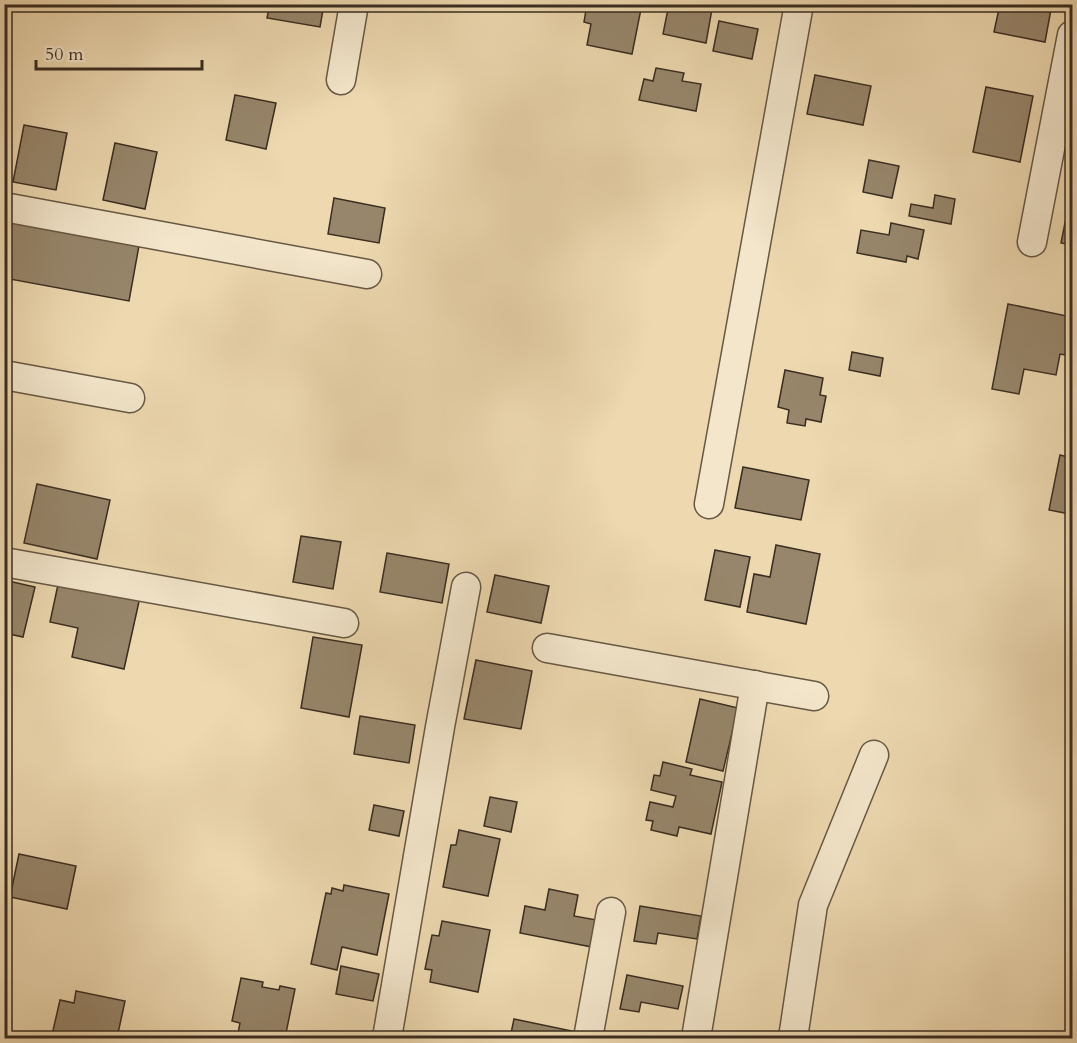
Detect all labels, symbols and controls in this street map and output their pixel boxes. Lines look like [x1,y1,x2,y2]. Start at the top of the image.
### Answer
scale bar [36,33,202,71]
text: 50 m [45,42,84,67]

